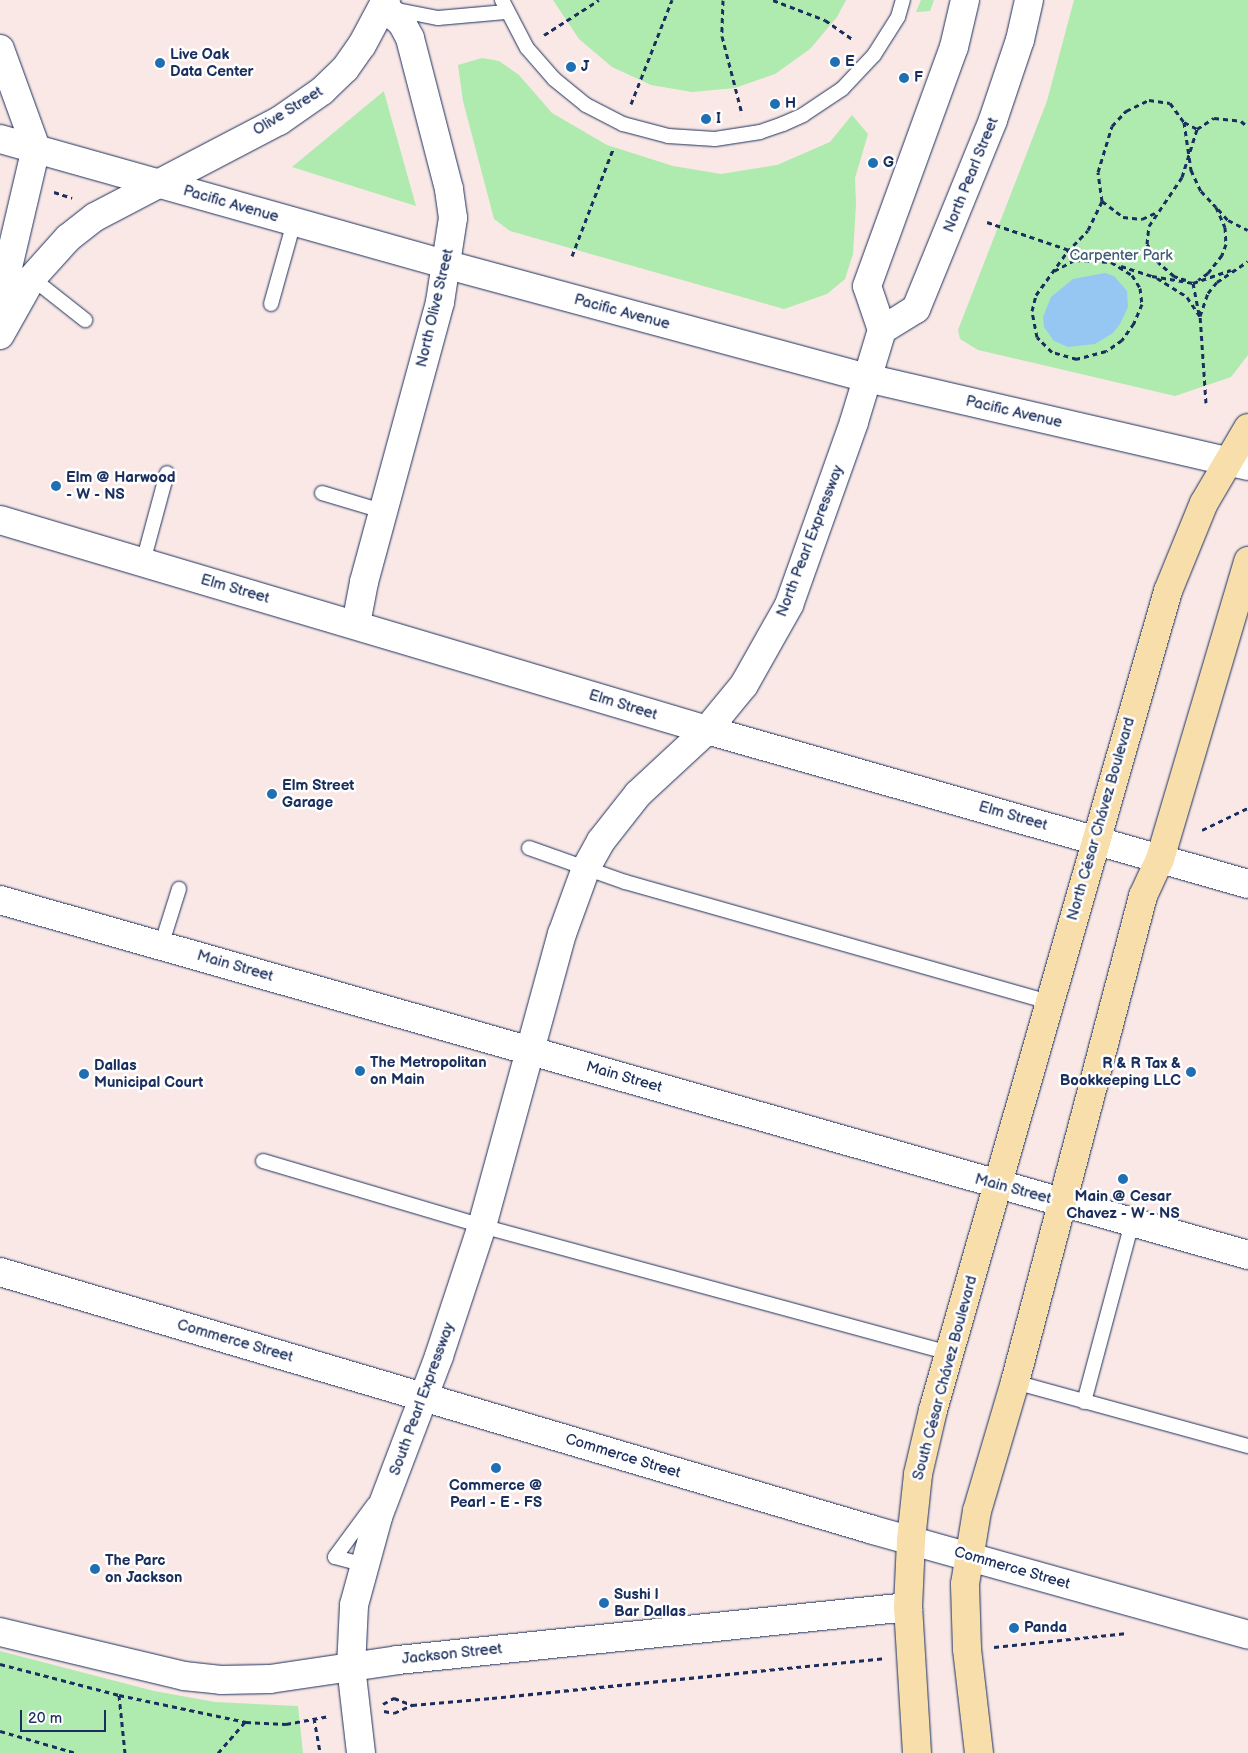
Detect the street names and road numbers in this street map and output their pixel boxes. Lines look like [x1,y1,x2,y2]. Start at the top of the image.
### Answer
street label: Olive Street [250,82,326,140]
street label: North Pearl Street [940,115,1002,235]
street label: Pacific Avenue [181,182,281,226]
street label: North Olive Street [413,247,457,369]
street label: Pacific Avenue [572,291,672,333]
street label: Pacific Avenue [964,392,1064,432]
street label: North Pearl Expressway [773,463,847,619]
street label: Elm Street [198,571,272,607]
street label: Elm Street [586,686,660,724]
street label: North César Chávez Boulevard [1063,715,1139,923]
street label: Elm Street [976,798,1050,834]
street label: Main Street [195,947,275,985]
street label: Main Street [584,1058,664,1096]
street label: Main Street [973,1170,1053,1208]
street label: South César Chávez Boulevard [909,1274,981,1482]
street label: Commerce Street [175,1316,295,1366]
street label: South Pearl Expressway [386,1320,458,1478]
street label: Commerce Street [563,1430,683,1482]
street label: Commerce Street [952,1543,1072,1593]
street label: Jackson Street [401,1640,503,1668]

